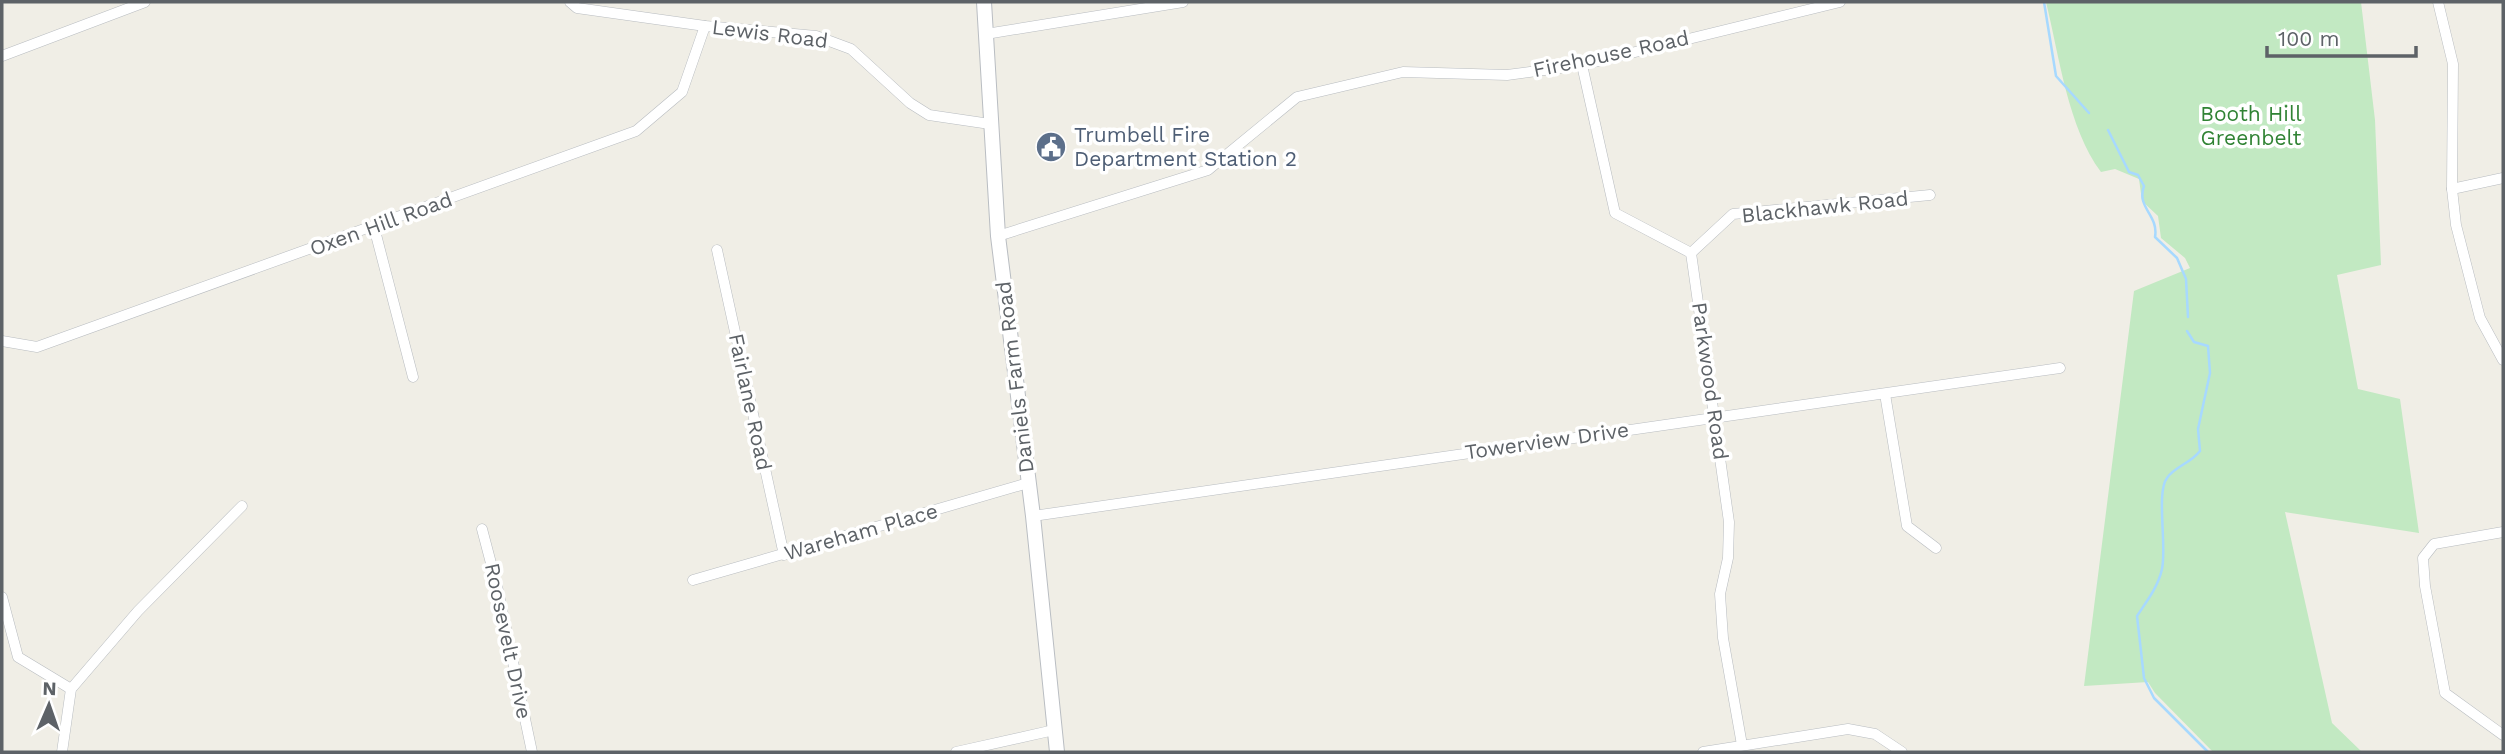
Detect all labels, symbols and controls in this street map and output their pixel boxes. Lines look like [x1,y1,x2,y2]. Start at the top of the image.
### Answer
street label: Lewis Road [711,14,830,53]
scale bar [2267,14,2416,58]
street label: Firehouse Road [1531,25,1691,82]
text: 100 m [2278,26,2340,51]
park label: Booth Hill Greenbelt [2200,101,2302,150]
place label: Trumbell Fire Department Station 2 [1074,122,1297,171]
public building icon: Trumbell Fire Department Station 2 [1034,130,1068,164]
street label: Blackhawk Road [1740,185,1910,228]
street label: Oxen Hill Road [306,186,456,261]
street label: Daniels Farm Road [990,280,1039,474]
street label: Parkwood Road [1687,300,1734,461]
street label: Fairlane Road [724,331,777,473]
street label: Towerview Drive [1463,417,1631,464]
street label: Wareham Place [781,498,941,565]
street label: Roosevelt Drive [480,561,537,721]
north arrow [14,670,84,740]
text: N [42,677,57,700]

